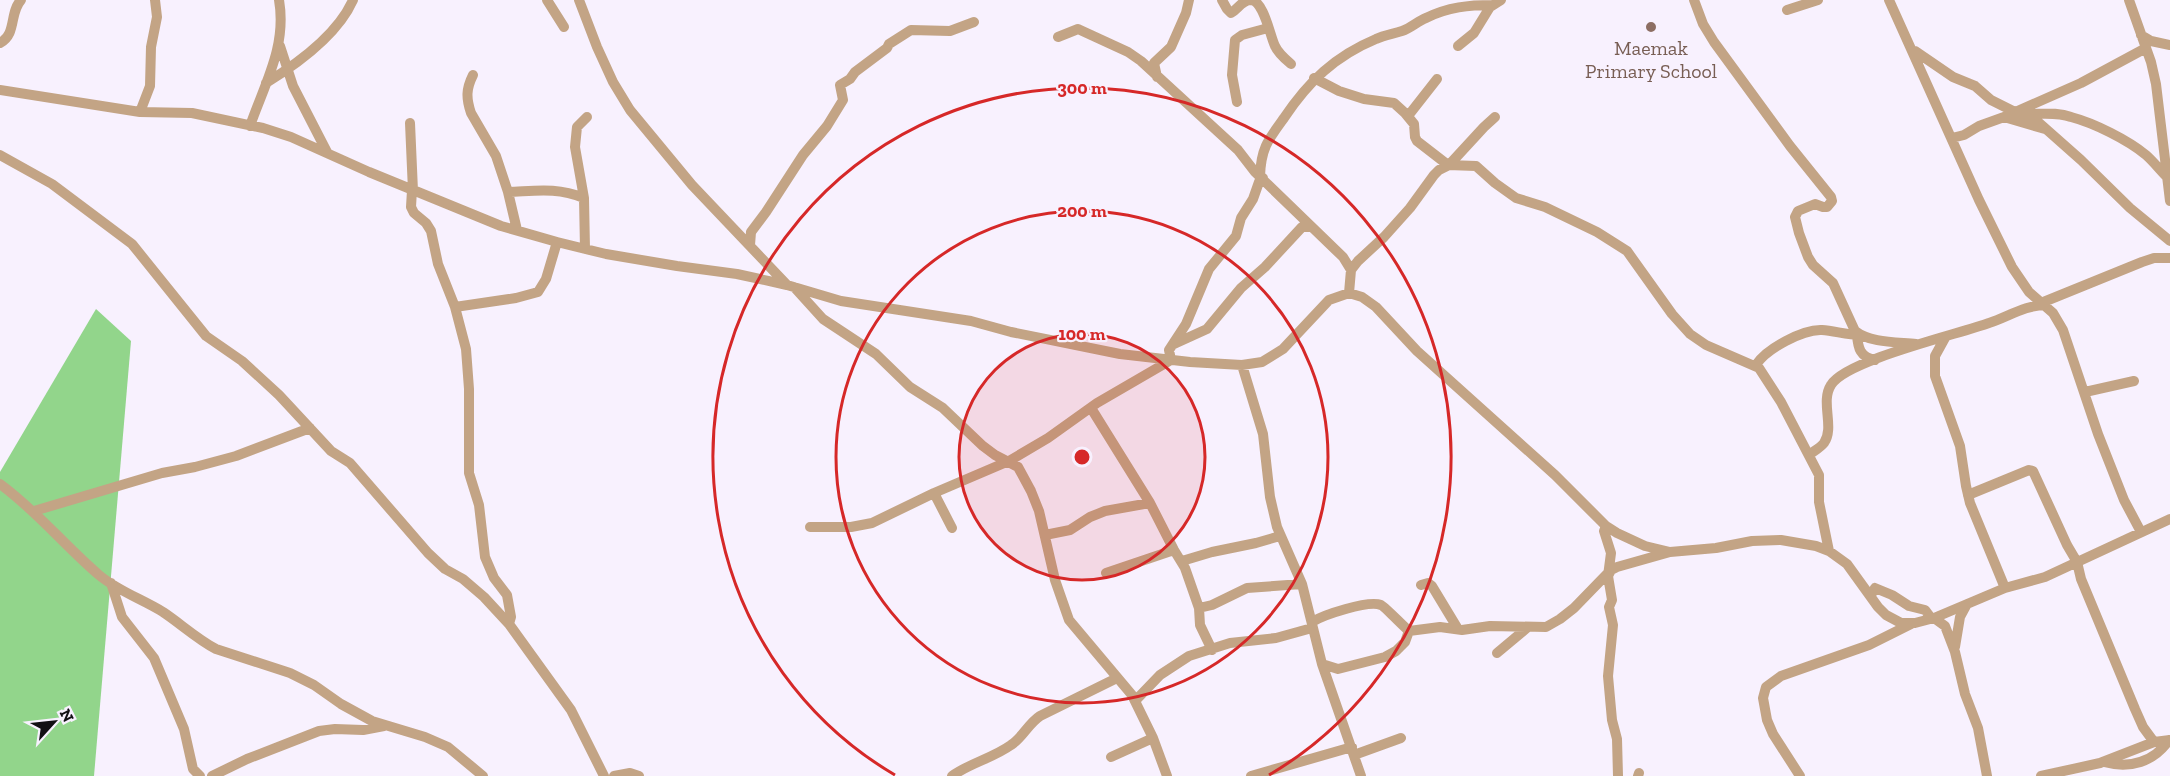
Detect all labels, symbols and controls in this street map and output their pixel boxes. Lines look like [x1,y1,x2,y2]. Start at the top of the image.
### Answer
marker: Maemak Primary School [1644,20,1658,34]
place label: Maemak Primary School [1585,36,1717,83]
text: 300 m [1057,77,1107,99]
text: 200 m [1057,200,1107,222]
text: 100 m [1058,323,1106,345]
centre of rings [1072,447,1092,467]
north arrow [24,692,84,752]
text: N [56,706,78,725]

